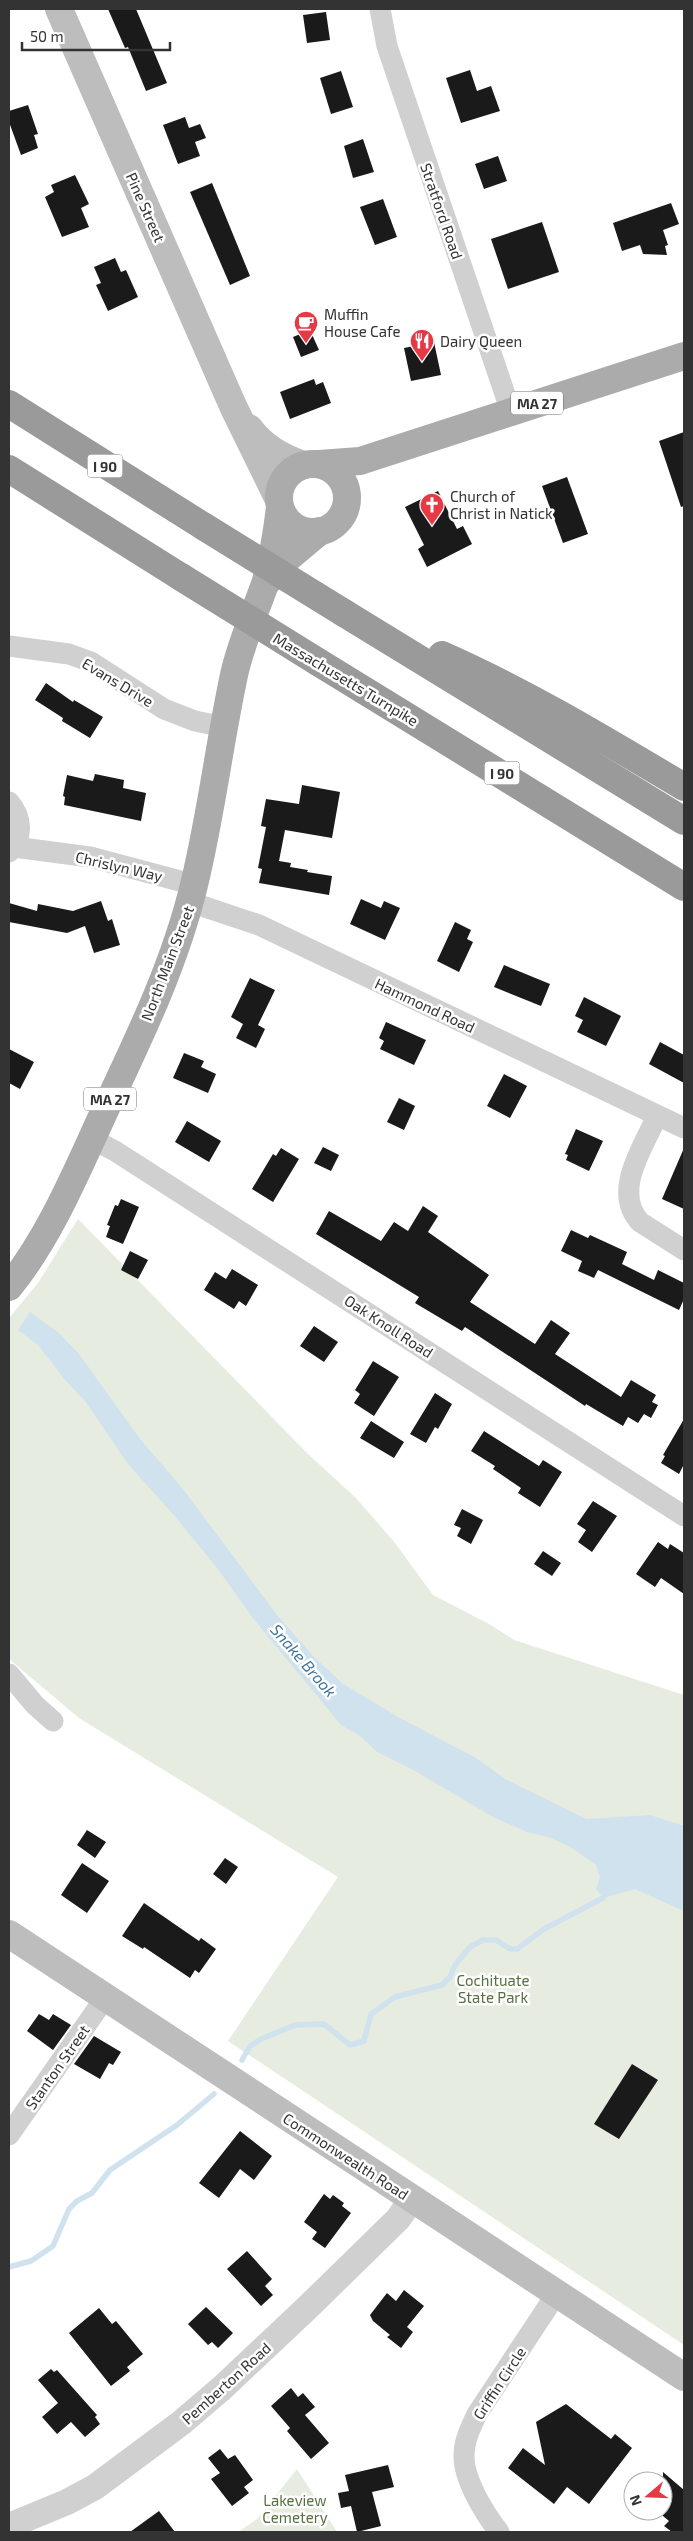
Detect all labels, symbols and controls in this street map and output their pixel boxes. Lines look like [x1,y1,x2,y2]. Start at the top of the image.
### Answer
scale bar [22,20,170,52]
text: 50 m [30,27,64,45]
street label: Stratford Road [417,161,467,261]
street label: Pine Street [123,169,169,245]
place label: Muffin House Cafe [324,305,401,340]
cafe icon: Muffin House Cafe [293,310,319,344]
restaurant icon: Dairy Queen [409,328,435,362]
place label: Dairy Queen [440,332,522,351]
road number: MA 27 [511,392,563,414]
road number: I 90 [88,454,122,478]
place label: Church of Christ in Natick [450,487,553,522]
church icon: Church of Christ in Natick [419,492,445,526]
street label: Massachusetts Turnpike [270,629,422,729]
street label: Evans Drive [79,654,157,710]
road number: I 90 [484,761,520,784]
street label: Chrislyn Way [74,847,164,885]
street label: North Main Street [137,903,197,1023]
street label: Hammond Road [372,974,478,1036]
road number: MA 27 [84,1088,136,1110]
street label: Oak Knoll Road [341,1291,437,1361]
water label: Snake Brook [267,1620,341,1700]
park label: Cochituate State Park [456,1971,530,2006]
street label: Stanton Street [21,2021,93,2113]
street label: Commonwealth Road [280,2109,412,2203]
street label: Pemberton Road [178,2338,274,2428]
street label: Griffin Circle [469,2343,529,2423]
north arrow [623,2471,673,2521]
park label: Lakeview Cemetery [262,2491,328,2526]
text: N [626,2493,645,2508]

